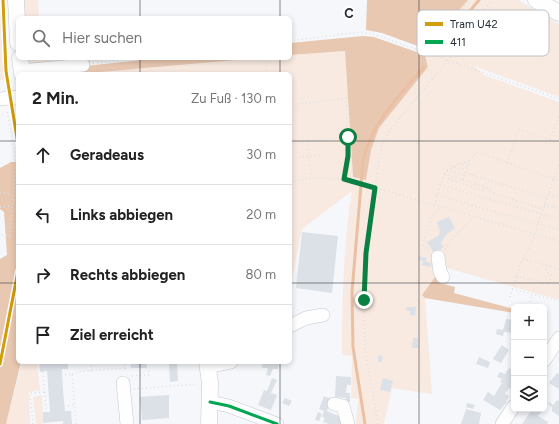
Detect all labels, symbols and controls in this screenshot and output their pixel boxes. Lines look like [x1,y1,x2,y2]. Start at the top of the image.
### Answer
text: C [344,6,354,21]
legend [417,10,549,56]
search box [16,16,292,60]
text: Tram U42 [450,18,498,31]
icon: search [30,27,52,49]
text: Hier suchen [62,29,142,47]
text: 411 [450,36,466,49]
text: 2 Min. [32,88,79,108]
text: Zu Fuß · 130 m [191,91,276,106]
route start [339,128,357,146]
icon: ahead [32,144,54,166]
text: Geradeaus [70,146,144,164]
text: 30 m [246,147,276,162]
icon: left [32,204,54,226]
text: Links abbiegen [70,206,173,224]
text: 20 m [246,207,276,222]
icon: right [32,264,54,286]
text: Rechts abbiegen [70,266,185,284]
text: 80 m [245,267,276,282]
route end [355,291,373,309]
map controls [511,304,547,412]
button: + [511,304,547,340]
icon: arrive [32,324,54,346]
text: Ziel erreicht [70,326,154,344]
button: − [511,340,547,376]
button: layers [511,376,547,412]

